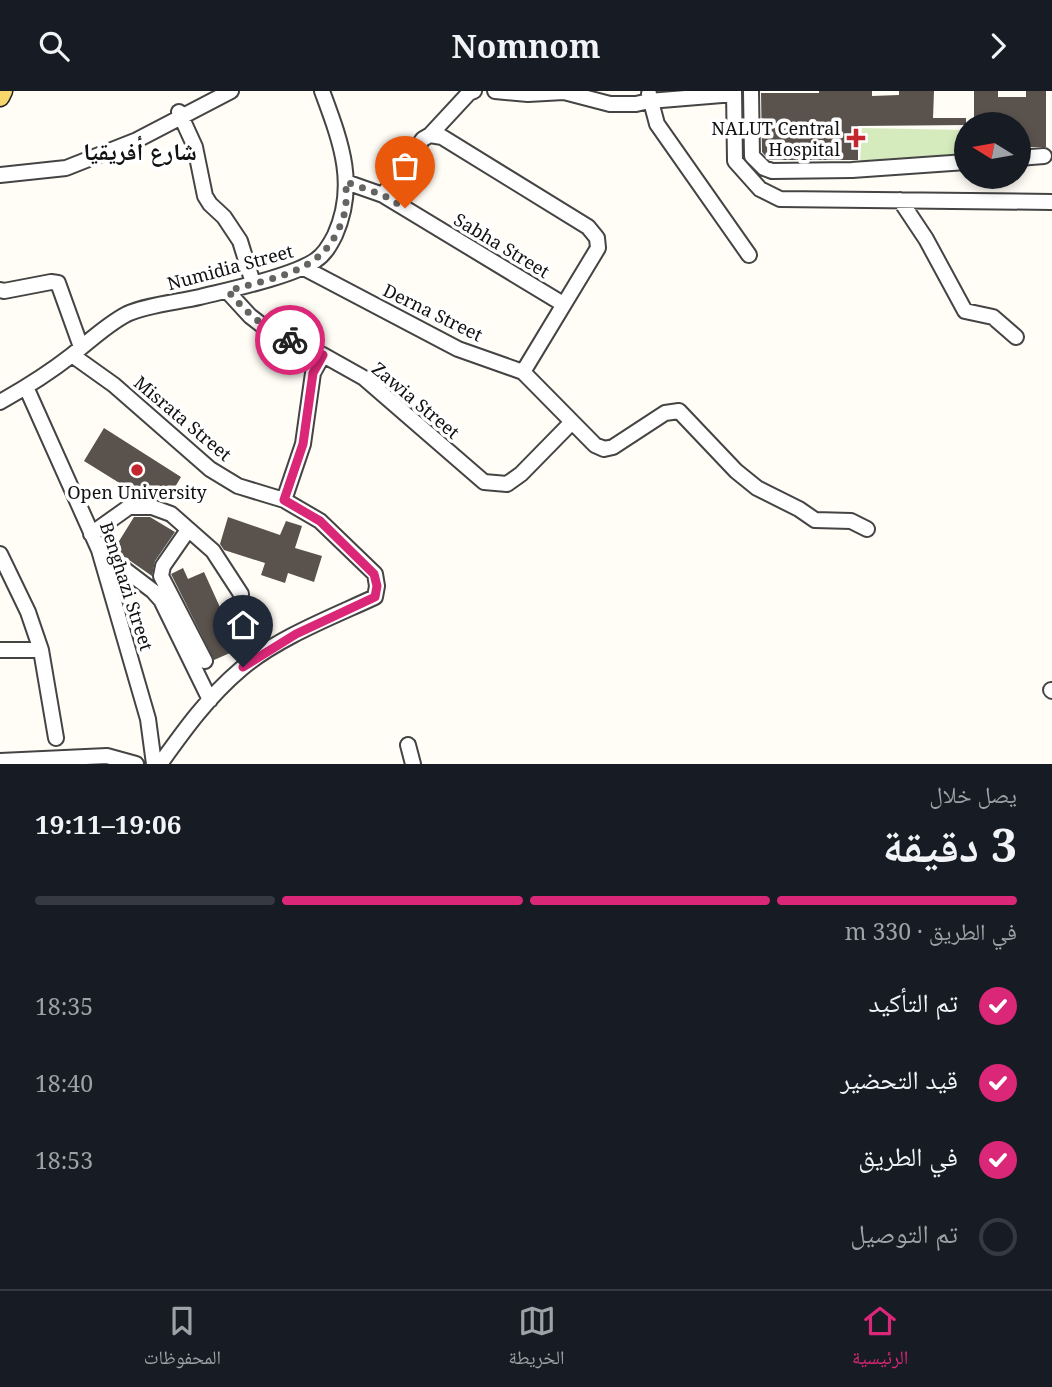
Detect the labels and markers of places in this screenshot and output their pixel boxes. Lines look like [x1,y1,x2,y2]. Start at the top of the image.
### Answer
place label: NALUT Central Hospital [711,116,840,161]
marker: NALUT Central Hospital [846,128,866,148]
pin [375,136,435,208]
marker: Open University [129,462,145,478]
place label: Open University [67,480,208,504]
pin [213,595,273,667]

